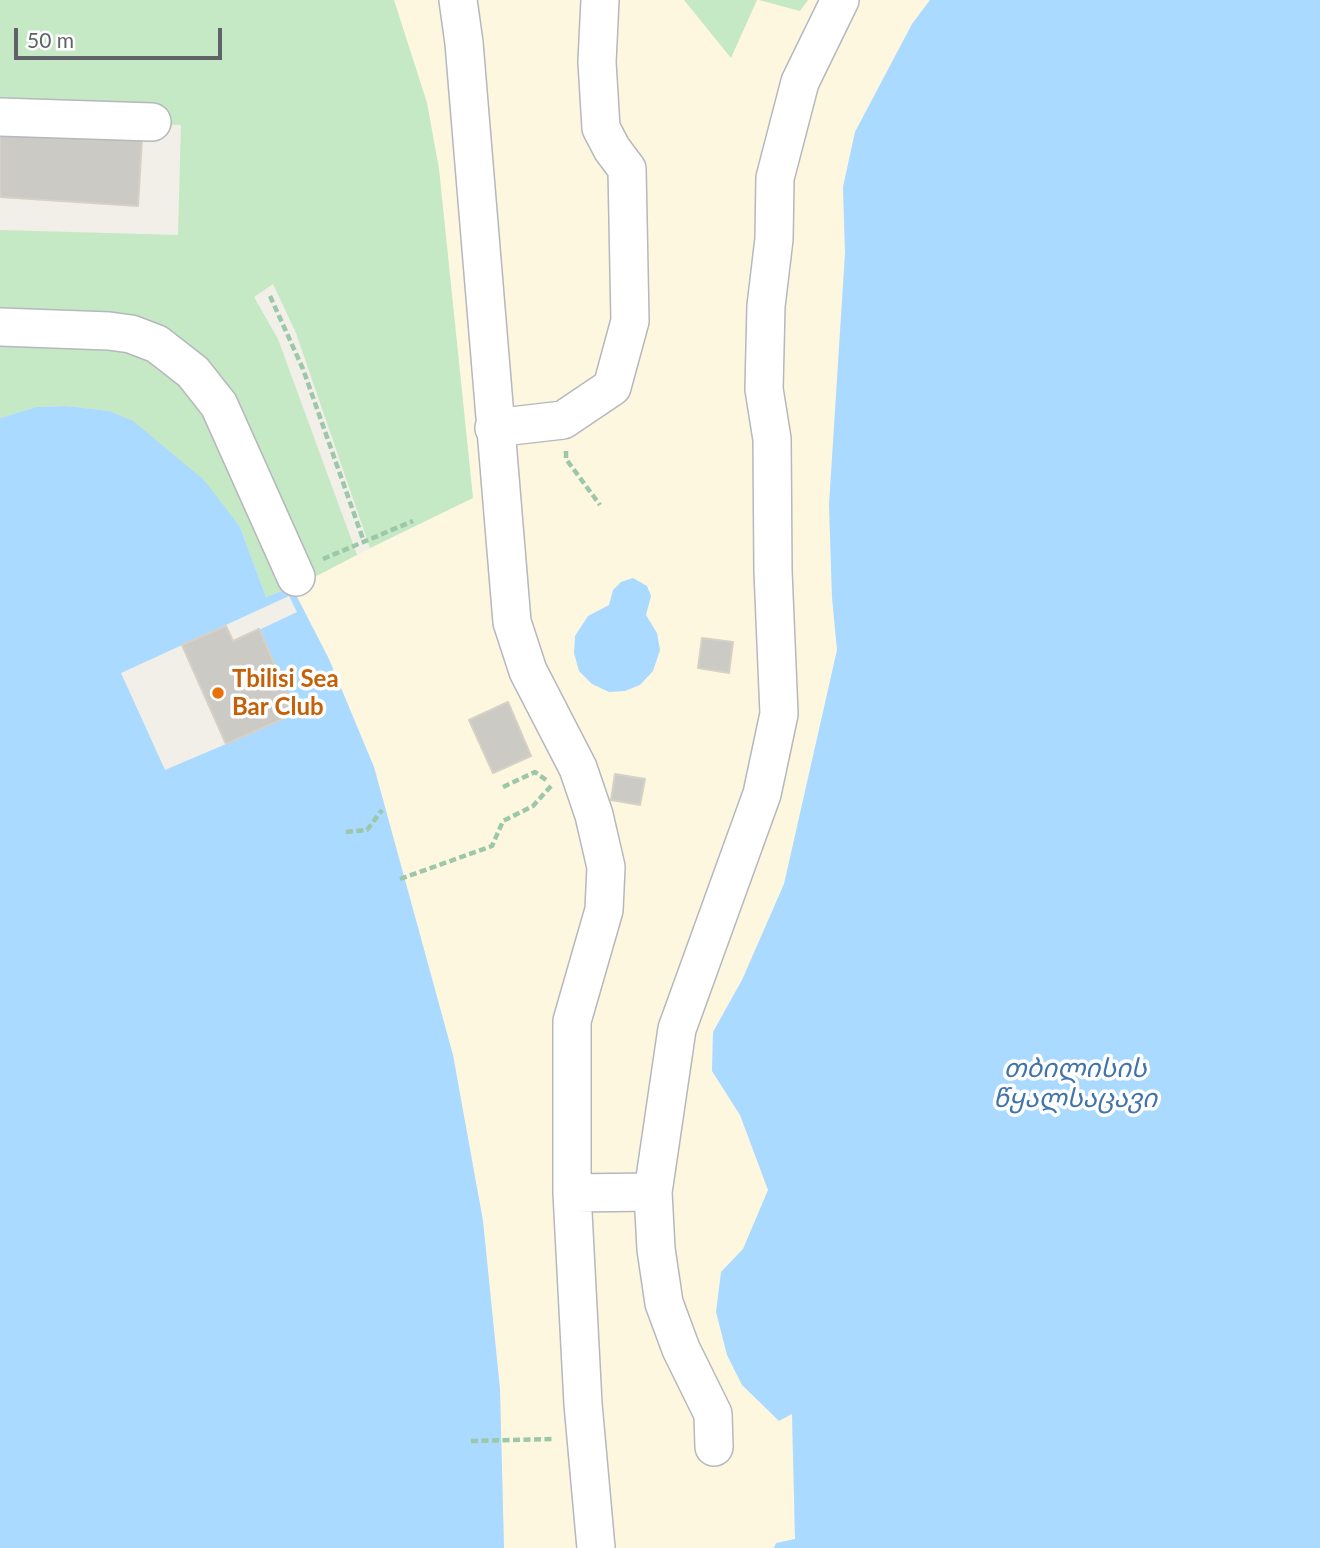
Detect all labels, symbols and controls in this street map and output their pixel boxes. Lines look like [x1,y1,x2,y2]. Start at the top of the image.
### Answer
scale bar [18,14,226,58]
text: 50 m [27,27,74,52]
place label: Tbilisi Sea Bar Club [232,665,339,721]
marker: Tbilisi Sea Bar Club [210,685,226,701]
water label: თბილისის წყალსაცავი [993,1053,1157,1114]

